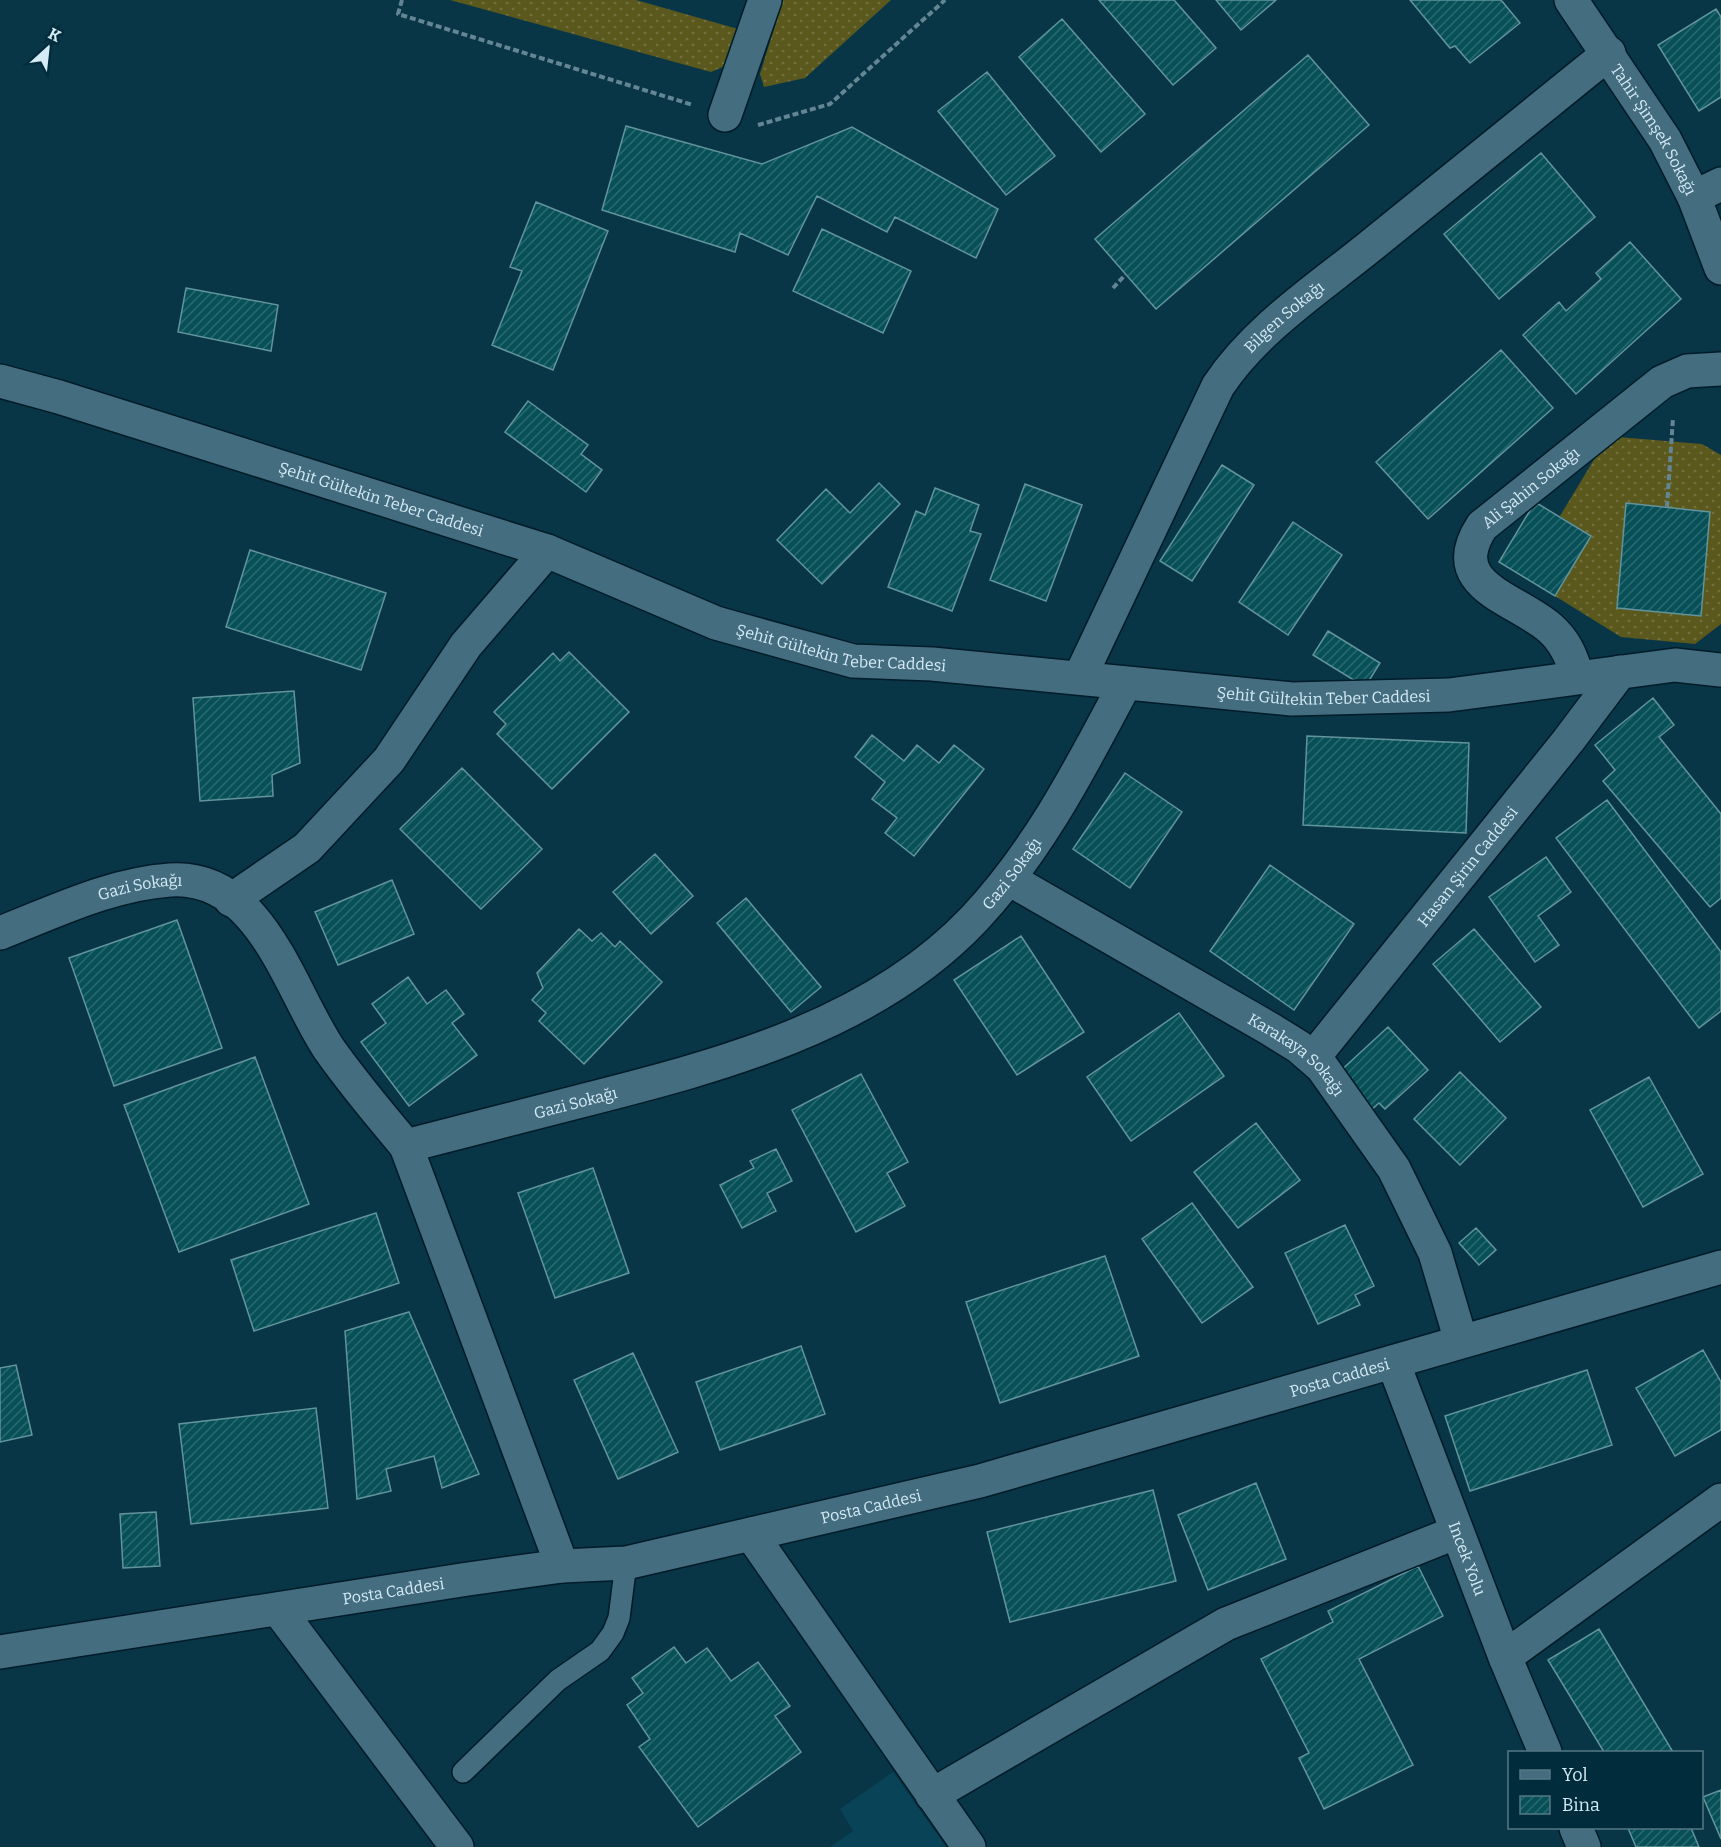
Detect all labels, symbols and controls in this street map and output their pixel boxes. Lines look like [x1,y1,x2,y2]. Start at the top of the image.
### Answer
north arrow [18,18,78,78]
text: K [45,24,64,46]
street label: Tahir Şimşek Sokağı [1607,60,1701,198]
street label: Bilgen Sokağı [1240,277,1328,357]
street label: Ali Şahin Sokağı [1478,442,1583,532]
street label: Şehit Gültekin Teber Caddesi [276,457,486,540]
street label: Şehit Gültekin Teber Caddesi [734,620,947,675]
street label: Şehit Gültekin Teber Caddesi [1216,682,1431,709]
street label: Hasan Şirin Caddesi [1413,802,1521,930]
street label: Gazi Sokağı [978,834,1045,913]
street label: Gazi Sokağı [95,870,183,904]
street label: Karakaya Sokağı [1245,1009,1349,1100]
street label: Gazi Sokağı [532,1083,619,1122]
street label: Posta Caddesi [1287,1354,1392,1401]
street label: Posta Caddesi [819,1485,923,1527]
street label: Incek Yolu [1445,1519,1490,1598]
street label: Posta Caddesi [341,1573,446,1608]
legend [1508,1751,1703,1829]
text: Yol [1562,1764,1588,1786]
text: Bina [1562,1794,1600,1816]

